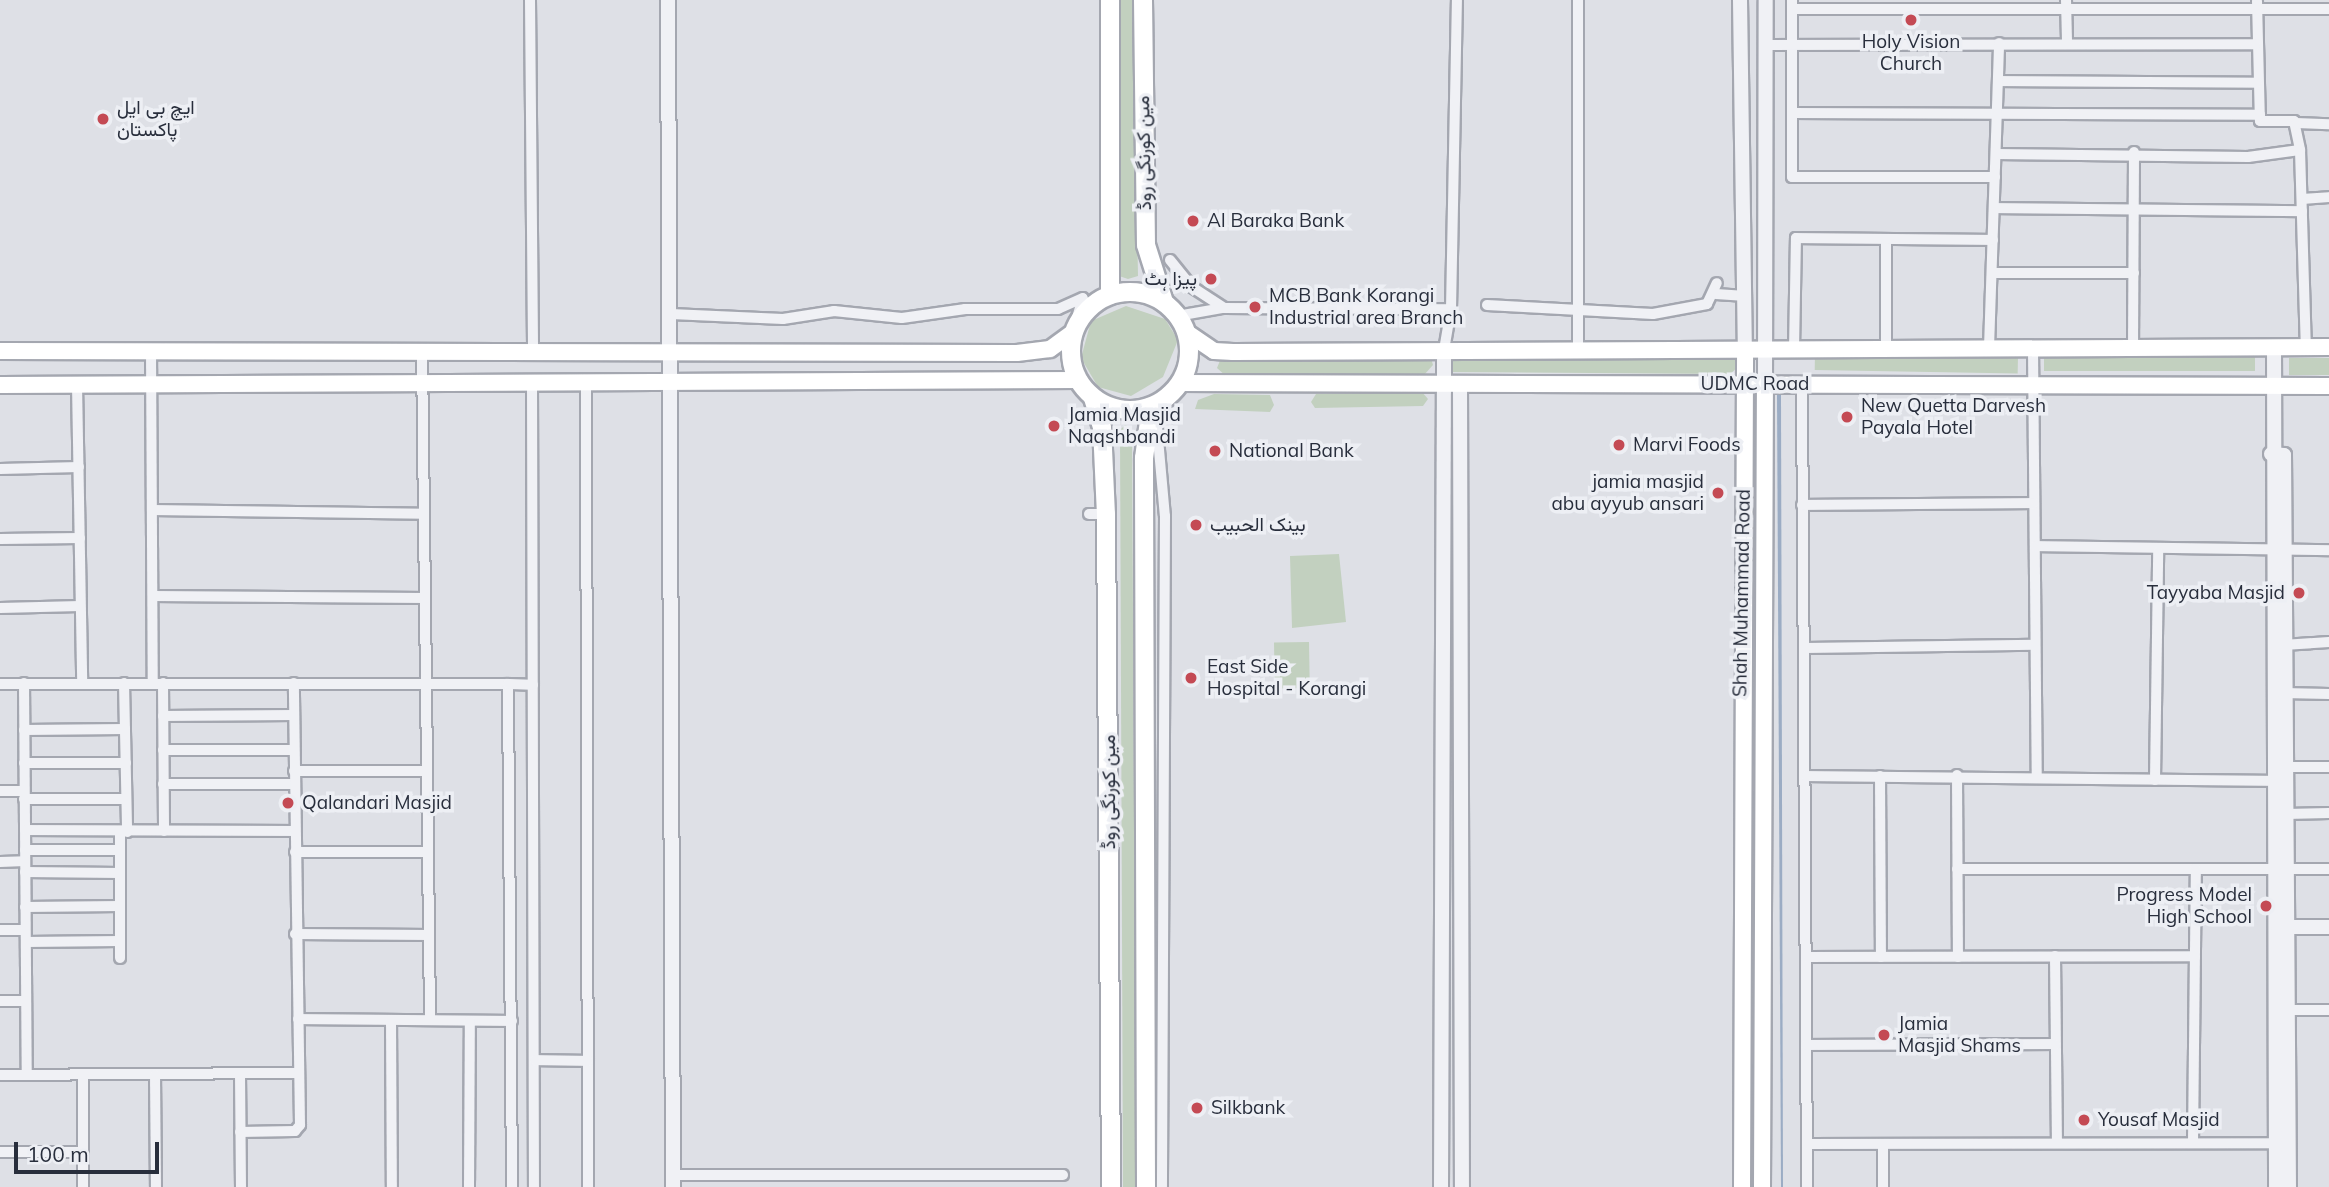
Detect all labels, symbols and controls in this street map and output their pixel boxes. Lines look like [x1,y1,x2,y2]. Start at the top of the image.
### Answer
marker: Holy Vision Church [1903,12,1919,28]
place label: Holy Vision Church [1862,31,1960,75]
street label: مین کورنگی روڈ [1132,96,1156,210]
place label: ایچ بی ایل پاکستان [117,97,195,141]
marker: ایچ بی ایل پاکستان [95,111,111,127]
place label: Al Baraka Bank [1207,210,1344,232]
marker: Al Baraka Bank [1185,213,1201,229]
place label: پیزا ہٹ [1144,268,1197,290]
marker: پیزا ہٹ [1203,271,1219,287]
place label: MCB Bank Korangi Industrial area Branch [1269,285,1463,329]
marker: MCB Bank Korangi Industrial area Branch [1247,299,1263,315]
street label: UDMC Road [1701,373,1809,395]
place label: New Quetta Darvesh Payala Hotel [1861,395,2046,439]
place label: Jamia Masjid Naqshbandi [1068,404,1181,448]
marker: New Quetta Darvesh Payala Hotel [1839,409,1855,425]
marker: Jamia Masjid Naqshbandi [1046,418,1062,434]
place label: Marvi Foods [1633,434,1741,456]
marker: Marvi Foods [1611,437,1627,453]
place label: National Bank [1229,440,1354,462]
marker: National Bank [1207,443,1223,459]
place label: jamia masjid abu ayyub ansari [1551,471,1704,515]
marker: jamia masjid abu ayyub ansari [1710,485,1726,501]
street label: Shah Muhammad Road [1729,489,1755,697]
place label: بينک الحبيب [1210,514,1306,536]
marker: بينک الحبيب [1188,517,1204,533]
place label: Tayyaba Masjid [2147,582,2285,604]
marker: Tayyaba Masjid [2291,585,2307,601]
place label: East Side Hospital - Korangi [1207,656,1366,700]
marker: East Side Hospital - Korangi [1181,668,1201,688]
street label: مین کورنگی روڈ [1098,735,1120,849]
place label: Qalandari Masjid [302,792,452,814]
marker: Qalandari Masjid [280,795,296,811]
place label: Progress Model High School [2116,884,2252,928]
marker: Progress Model High School [2258,898,2274,914]
place label: Jamia Masjid Shams [1898,1013,2021,1057]
marker: Jamia Masjid Shams [1876,1027,1892,1043]
place label: Silkbank [1211,1097,1285,1119]
marker: Silkbank [1189,1100,1205,1116]
place label: Yousaf Masjid [2098,1109,2220,1131]
marker: Yousaf Masjid [2076,1112,2092,1128]
scale bar [18,1128,163,1172]
text: 100 m [27,1141,89,1167]

